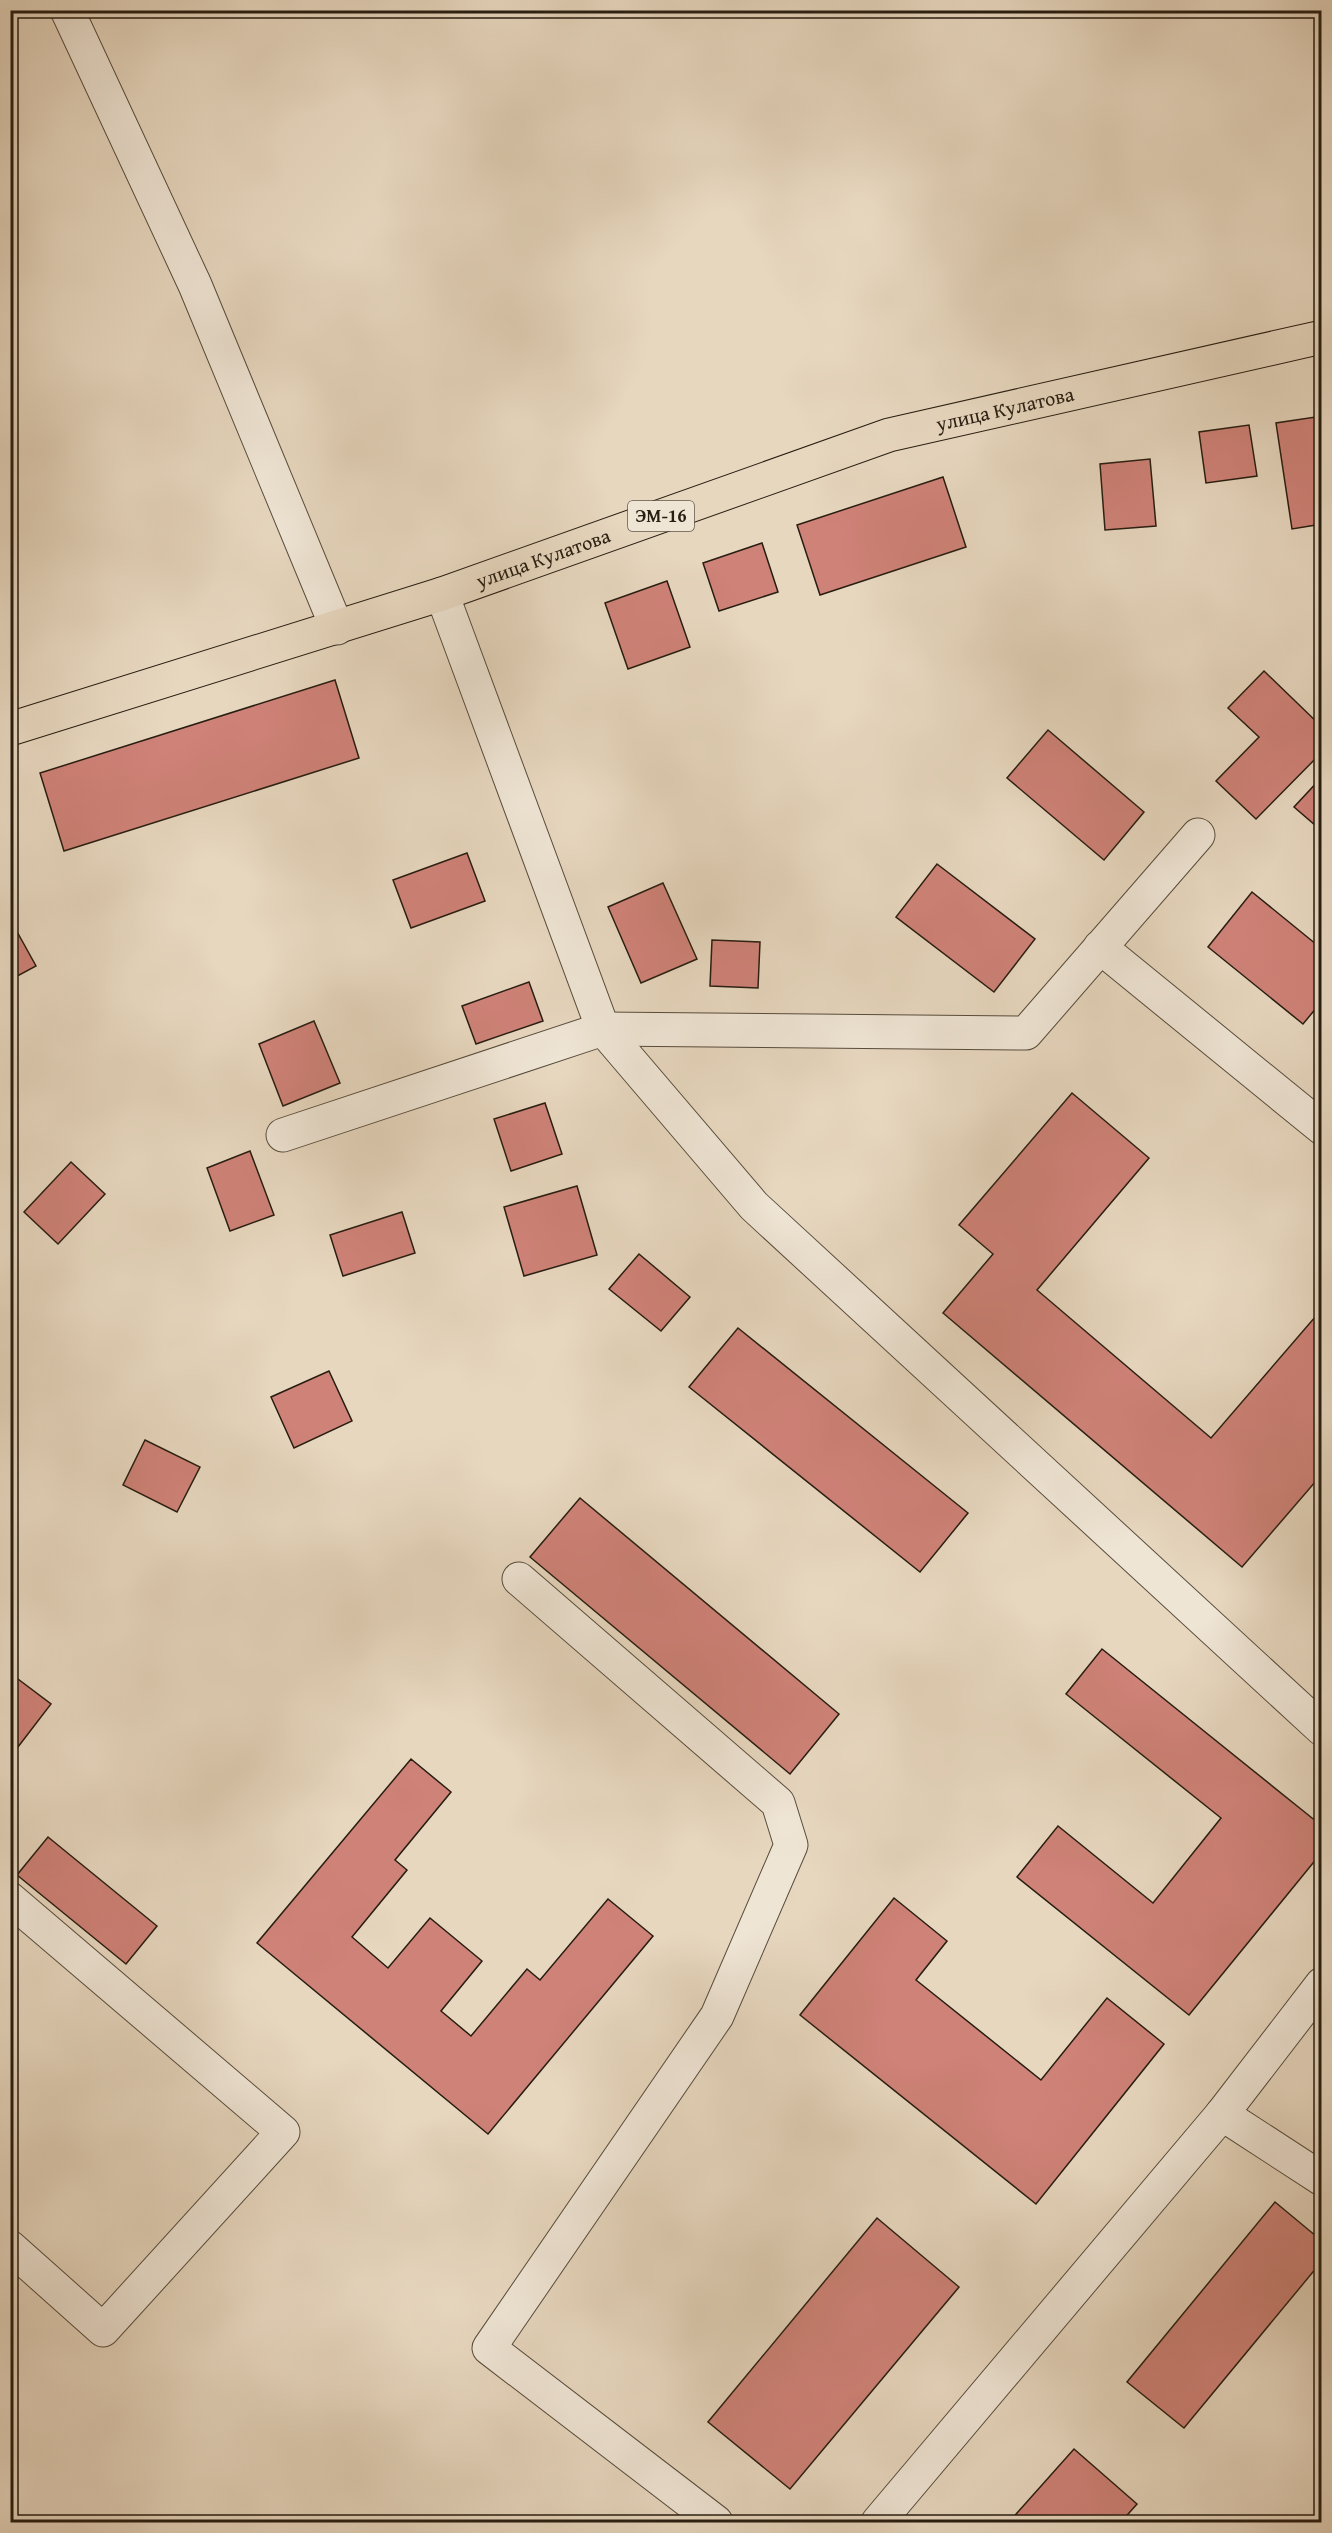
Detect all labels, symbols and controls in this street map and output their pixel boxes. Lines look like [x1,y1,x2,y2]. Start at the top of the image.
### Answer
street label: улица Кулатова [932,378,1077,438]
road number: ЭМ-16 [628,501,694,531]
street label: улица Кулатова [471,520,615,595]

